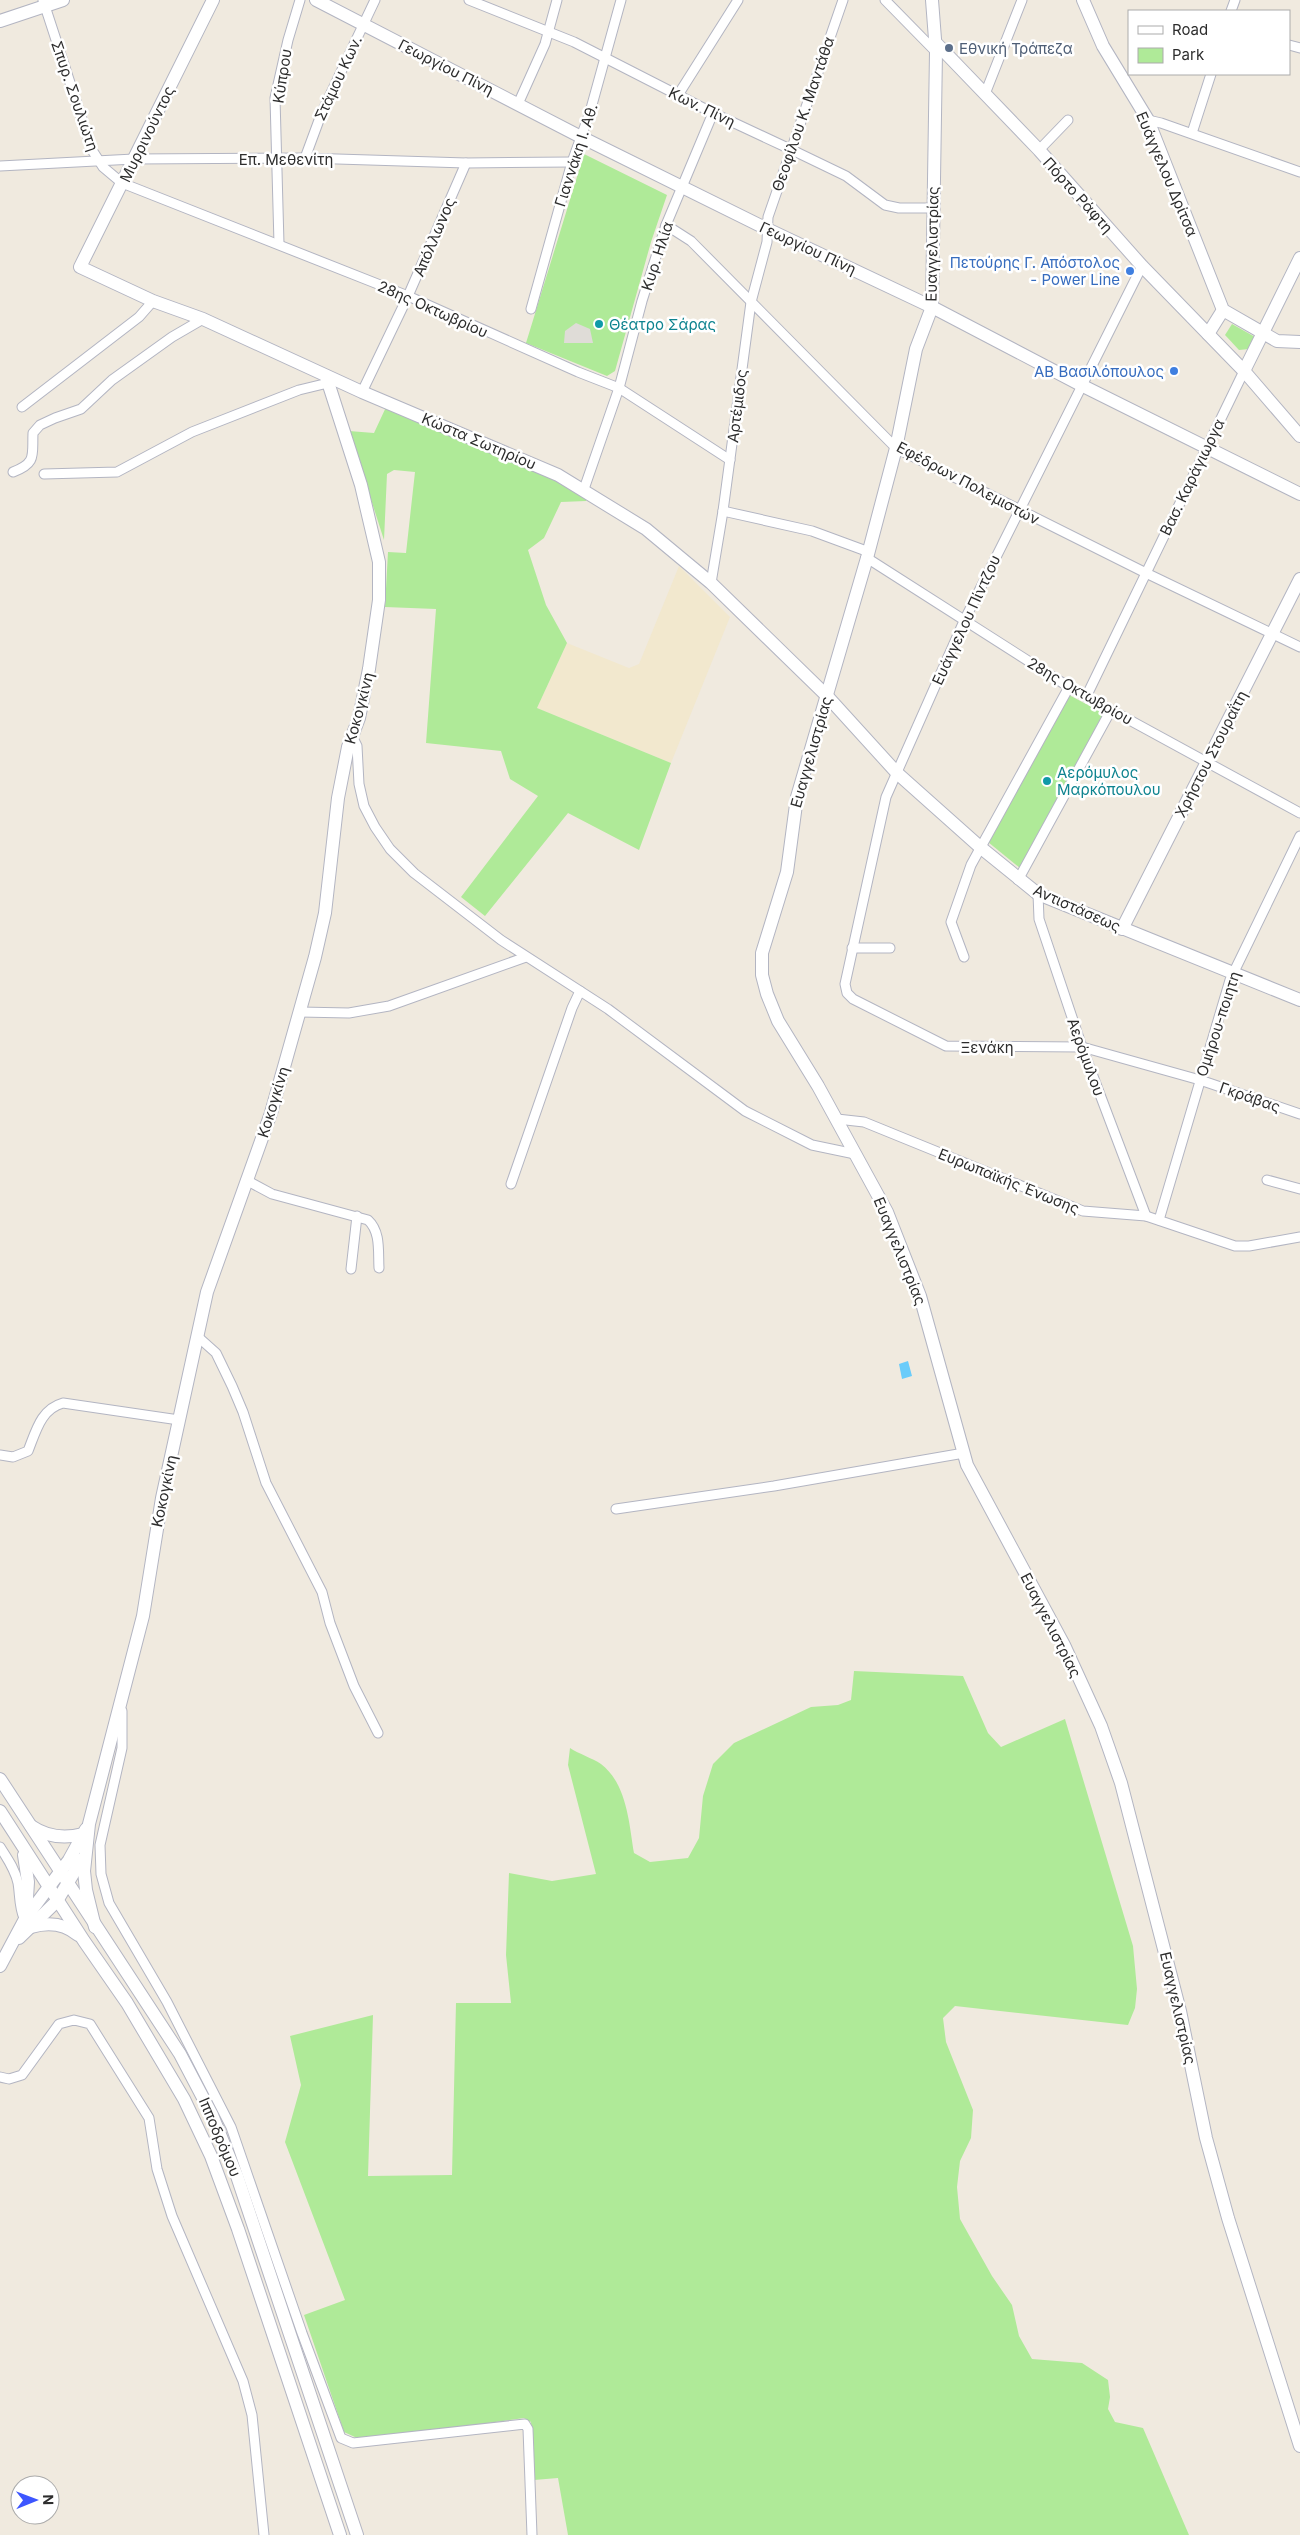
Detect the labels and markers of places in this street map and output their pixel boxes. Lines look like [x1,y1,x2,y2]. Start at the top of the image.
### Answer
place label: Εθνική Τράπεζα [959,39,1073,58]
marker: Εθνική Τράπεζα [943,42,955,54]
place label: Πετούρης Γ. Απόστολος - Power Line [950,253,1120,289]
marker: Πετούρης Γ. Απόστολος - Power Line [1124,265,1136,277]
place label: Θέατρο Σάρας [609,315,716,334]
marker: Θέατρο Σάρας [593,318,605,330]
place label: ΑΒ Βασιλόπουλος [1034,362,1164,381]
marker: ΑΒ Βασιλόπουλος [1168,365,1180,377]
place label: Αερόμυλος Μαρκόπουλου [1057,763,1161,799]
marker: Αερόμυλος Μαρκόπουλου [1041,775,1053,787]

